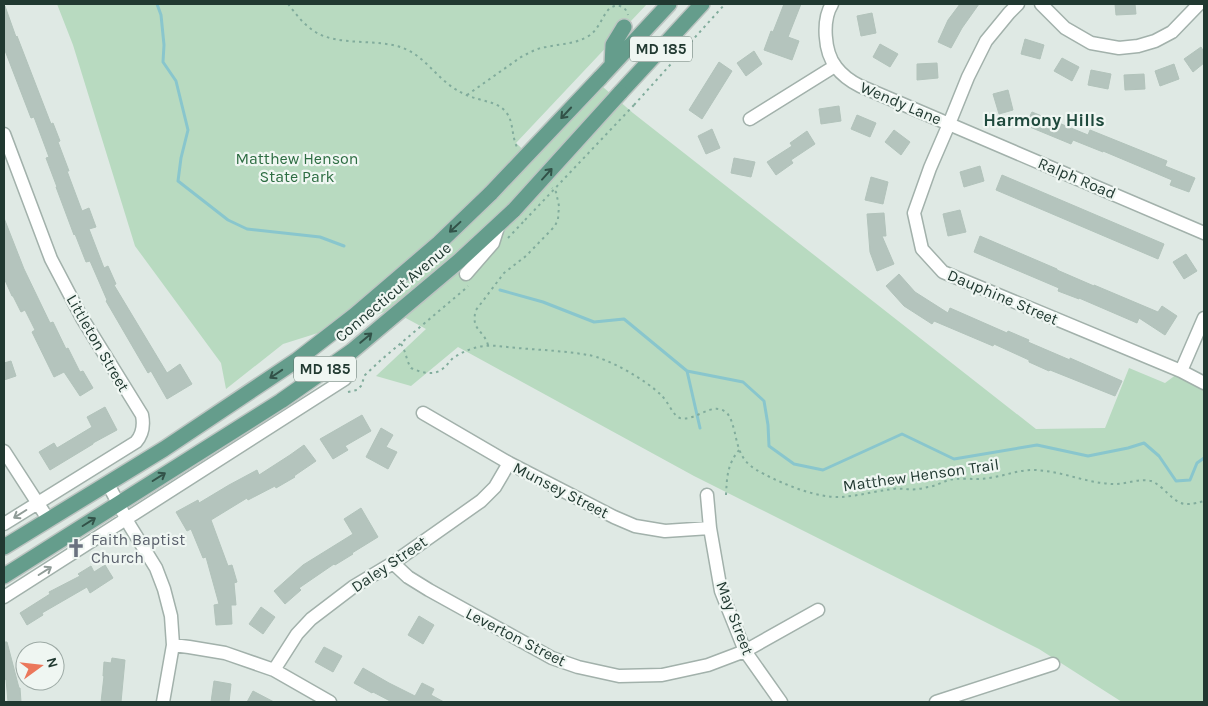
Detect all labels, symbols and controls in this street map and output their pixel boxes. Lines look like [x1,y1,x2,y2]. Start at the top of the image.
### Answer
road number: MD 185 [630,36,692,62]
street label: Wendy Lane [857,77,945,129]
one-way arrow [560,107,572,120]
district label: Harmony Hills [983,109,1105,131]
park label: Matthew Henson State Park [235,149,359,186]
street label: Ralph Road [1035,153,1119,203]
one-way arrow [541,167,553,180]
one-way arrow [449,221,462,233]
street label: Connecticut Avenue [331,238,455,346]
street label: Dauphine Street [945,265,1061,329]
street label: Littleton Street [62,291,134,395]
one-way arrow [360,333,373,344]
road number: MD 185 [294,356,356,382]
one-way arrow [269,369,283,379]
street label: Matthew Henson Trail [842,455,1000,495]
street label: Munsey Street [510,458,612,522]
one-way arrow [152,472,166,483]
one-way arrow [14,509,28,519]
one-way arrow [82,517,96,527]
place label: Faith Baptist Church [91,530,185,567]
street label: Daley Street [348,532,430,596]
church icon: Faith Baptist Church [65,537,87,559]
one-way arrow [37,566,51,576]
street label: May Street [712,578,758,658]
street label: Leverton Street [463,604,569,670]
north arrow [15,641,65,691]
text: N [43,656,62,670]

